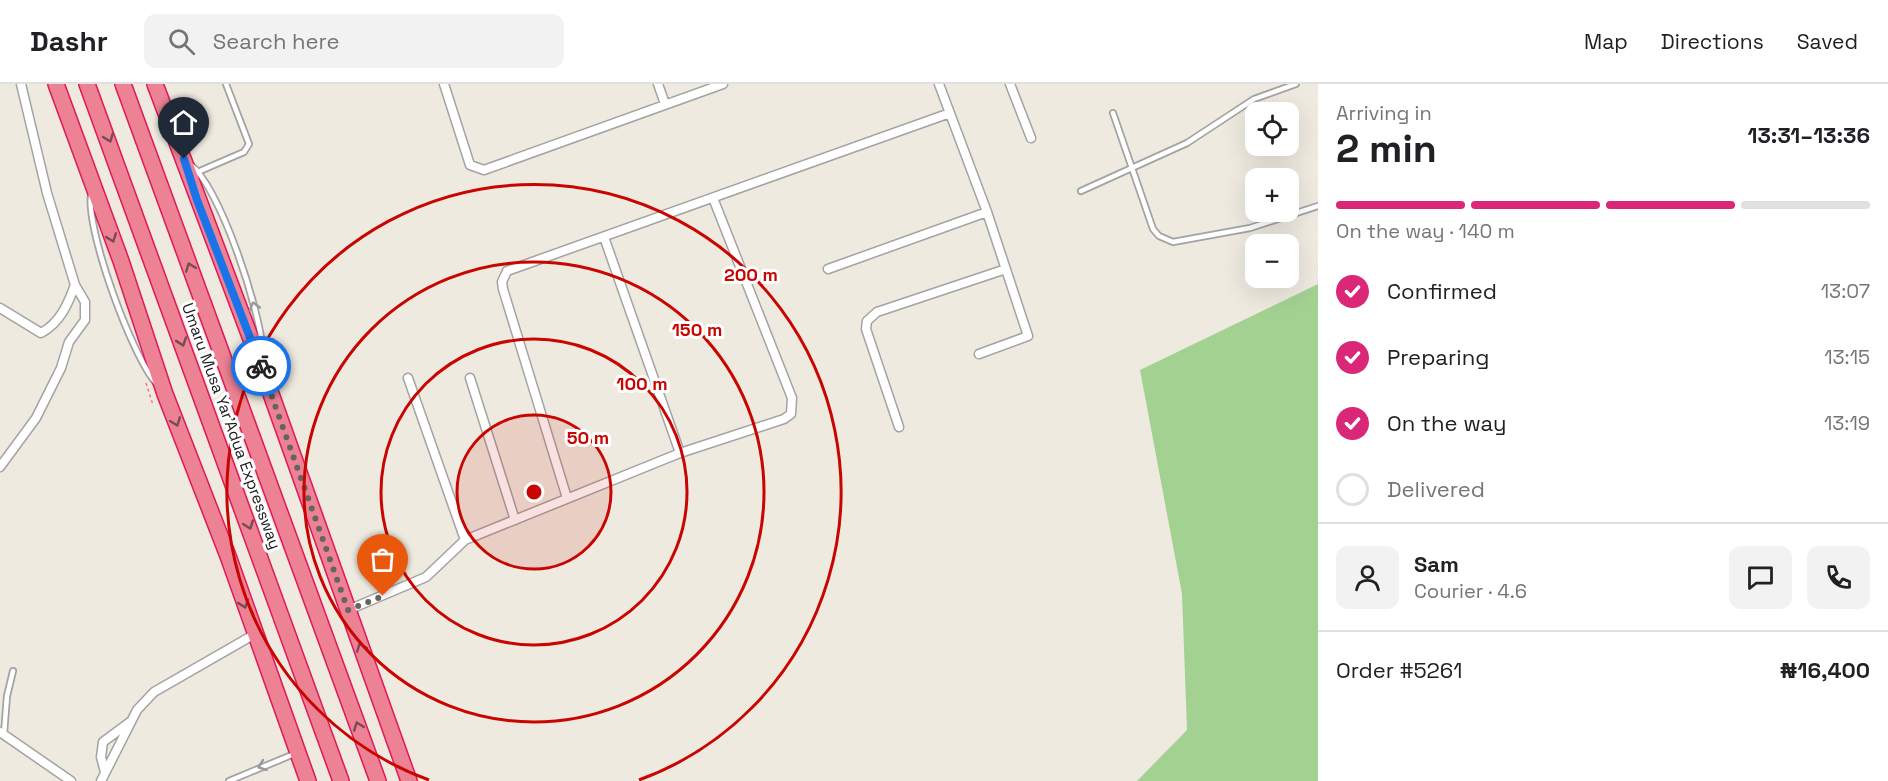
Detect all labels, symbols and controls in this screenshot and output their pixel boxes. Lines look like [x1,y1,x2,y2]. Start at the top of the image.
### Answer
search box [144,14,564,68]
text: Dashr [30,23,108,59]
icon: search [165,25,198,58]
text: Search here [213,27,340,55]
text: Map [1584,28,1628,55]
text: Directions [1661,28,1764,55]
text: Saved [1797,28,1858,55]
pin [158,97,209,159]
text: Arriving in [1336,100,1432,126]
map controls [1245,102,1299,288]
button: locate [1245,102,1299,156]
icon: home [167,106,200,139]
text: 13:31–13:36 [1748,121,1870,149]
text: 2 min [1336,124,1437,173]
one-way arrow [102,132,114,143]
button: + [1245,168,1299,222]
text: On the way · 140 m [1336,218,1515,244]
one-way arrow [105,231,117,242]
button: − [1245,234,1299,288]
one-way arrow [185,262,197,273]
text: 200 m [724,263,778,286]
icon: check [1336,275,1369,308]
text: Confirmed [1387,277,1497,305]
text: 13:07 [1821,278,1870,304]
street label: Umaru Musa Yar'Adua Expressway [177,300,286,552]
one-way arrow [249,301,261,312]
text: 150 m [672,318,722,341]
one-way arrow [175,336,188,347]
courier [231,336,291,396]
icon: check [1336,341,1369,374]
text: Preparing [1387,343,1489,371]
text: 13:15 [1824,344,1870,370]
icon: bike [245,350,278,383]
text: 100 m [616,372,668,395]
icon: check [1336,407,1369,440]
text: On the way [1387,409,1506,437]
text: 13:19 [1824,410,1870,436]
one-way arrow [169,415,181,426]
text: 50 m [567,426,609,449]
text: Delivered [1387,475,1485,503]
centre of rings [524,482,544,502]
one-way arrow [242,519,255,530]
pin [357,534,408,596]
icon: bag [366,543,399,576]
button: person [1336,546,1399,609]
button: chat [1729,546,1792,609]
button: phone [1807,546,1870,609]
text: Sam [1414,550,1459,578]
text: Courier · 4.6 [1414,578,1527,604]
one-way arrow [237,598,250,609]
one-way arrow [355,642,368,653]
text: Order #5261 [1336,656,1462,684]
text: ₦16,400 [1780,656,1870,684]
one-way arrow [352,721,365,732]
one-way arrow [258,759,269,771]

